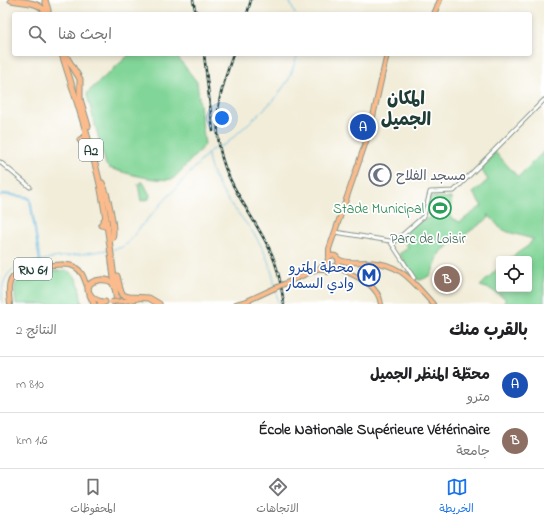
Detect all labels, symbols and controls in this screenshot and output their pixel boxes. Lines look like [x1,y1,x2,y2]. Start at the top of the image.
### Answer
search box [12,12,532,56]
icon: search [26,23,48,45]
text: ابحث هنا [58,24,112,46]
district label: المكان الجميل [381,87,431,134]
your location [212,108,232,128]
pin: A [350,112,376,142]
road number: A2 [79,139,103,161]
mosque icon: مسجد الفلاح [367,162,393,188]
place label: مسجد الفلاح [396,166,466,187]
sports icon: Stade Municipal [427,195,453,221]
place label: Stade Municipal [333,199,424,220]
park label: Parc de Loisir [390,229,466,250]
map controls [496,256,532,292]
button: locate [496,256,532,292]
road number: RN 61 [14,258,52,280]
place label: محطة المترو وادي السمار [285,258,354,295]
metro station icon: محطة المترو وادي السمار [356,262,382,288]
pin: B [434,264,460,294]
text: بالقرب منك [449,318,528,343]
text: النتائج: 2 [16,321,57,340]
text: محطّة المنظر الجميل [370,364,490,386]
text: 810 m [16,375,44,394]
text: A [511,375,519,394]
text: مترو [467,388,490,407]
text: École Nationale Supérieure Vétérinaire [258,419,490,441]
text: 1.6 km [16,431,48,450]
text: B [511,431,519,450]
text: جامعة [456,442,490,461]
tab: المحفوظات [70,476,116,518]
tab: الاتجاهات [256,476,299,518]
tab: الخريطة [439,476,474,518]

